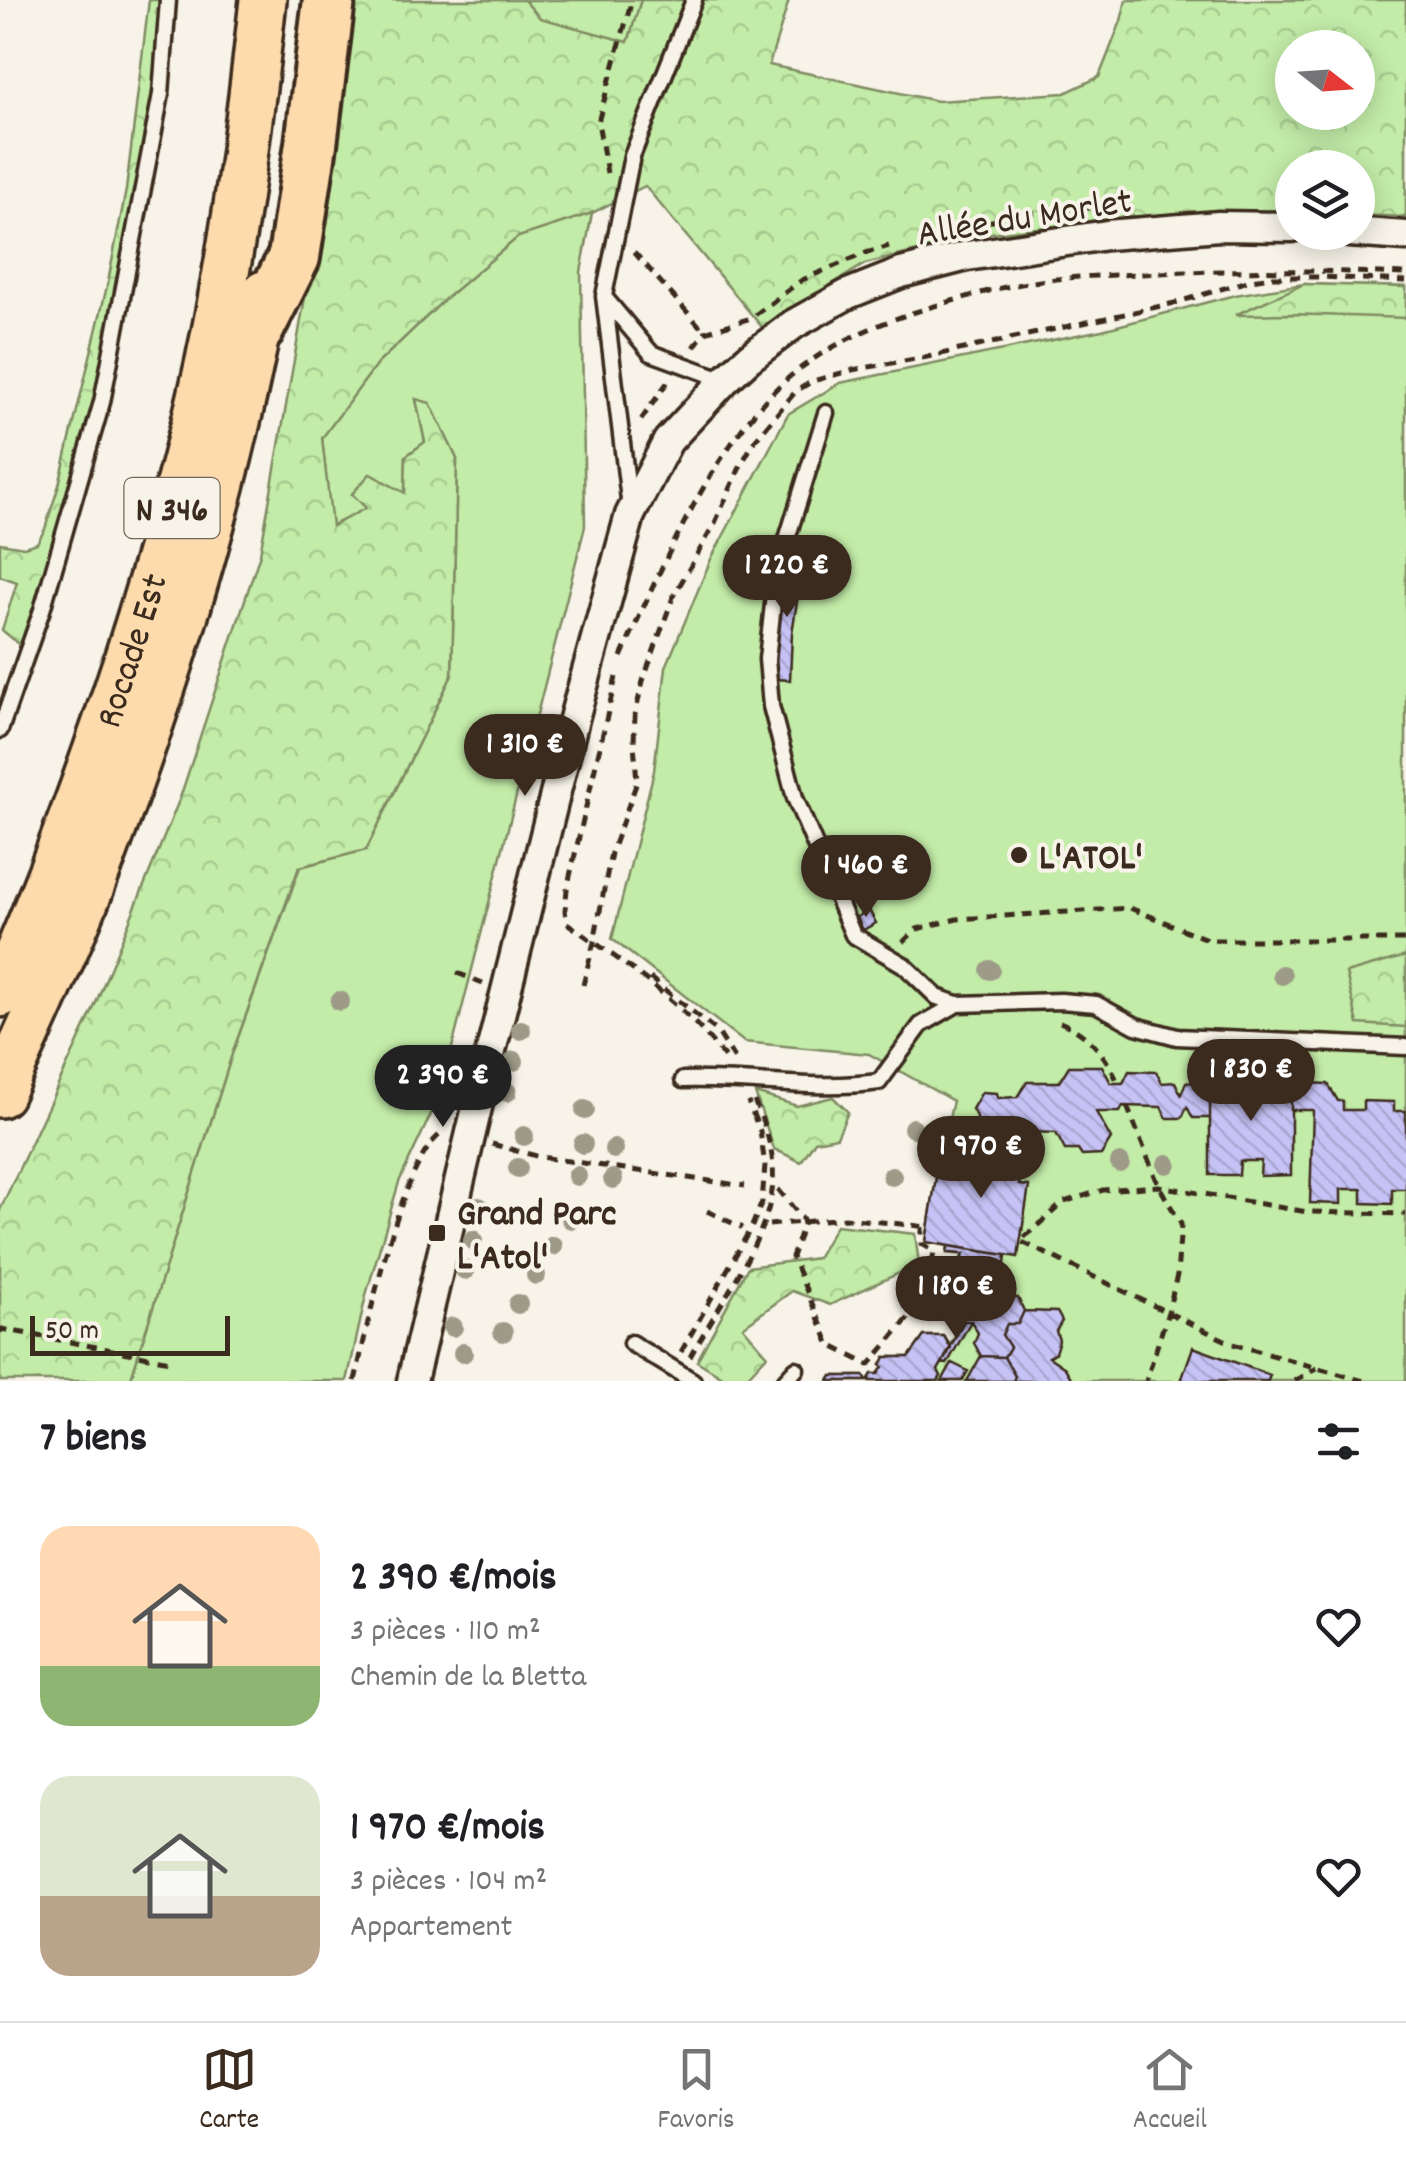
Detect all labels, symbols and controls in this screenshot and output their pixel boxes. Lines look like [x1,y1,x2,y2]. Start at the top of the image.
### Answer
north arrow [1275,30,1375,130]
map controls [1275,30,1375,250]
button: layers [1275,150,1375,250]
street label: Allée du Morlet [914,176,1136,265]
road number: N 346 [124,478,220,538]
pin: 1 220 € [695,535,879,620]
text: 1 220 € [745,544,829,590]
street label: Rocade Est [84,568,185,736]
pin: 1 310 € [433,714,617,799]
text: 1 310 € [486,723,564,769]
place label: L'ATOL' [1039,833,1143,888]
pin: 1 460 € [774,835,958,920]
text: 1 460 € [823,844,909,890]
marker: L'ATOL' [1008,844,1030,866]
pin: 1 830 € [1159,1039,1343,1124]
pin: 2 390 € [351,1045,535,1130]
text: 1 830 € [1209,1048,1293,1094]
text: 2 390 € [397,1054,489,1100]
pin: 1 970 € [889,1116,1073,1201]
text: 1 970 € [939,1125,1023,1171]
place label: Grand Parc L'Atol' [457,1189,617,1288]
marker: Grand Parc L'Atol' [426,1222,448,1244]
pin: 1 180 € [864,1256,1048,1341]
text: 1 180 € [918,1265,994,1311]
scale bar [30,1311,230,1356]
text: 50 m [45,1313,99,1353]
text: 7 biens [40,1411,147,1471]
icon: filters [1311,1414,1366,1469]
text: 2 390 €/mois [350,1550,557,1610]
icon: home [120,1566,240,1686]
icon: heart [1311,1599,1366,1654]
text: 3 pièces · 110 m² [350,1610,541,1656]
text: Chemin de la Bletta [350,1656,586,1702]
text: 1 970 €/mois [350,1800,545,1860]
icon: home [120,1816,240,1936]
icon: heart [1311,1849,1366,1904]
text: 3 pièces · 104 m² [350,1860,547,1906]
text: Appartement [350,1906,512,1952]
tab: Carte [199,2042,259,2142]
tab: Favoris [657,2042,735,2142]
tab: Accueil [1133,2042,1207,2142]

